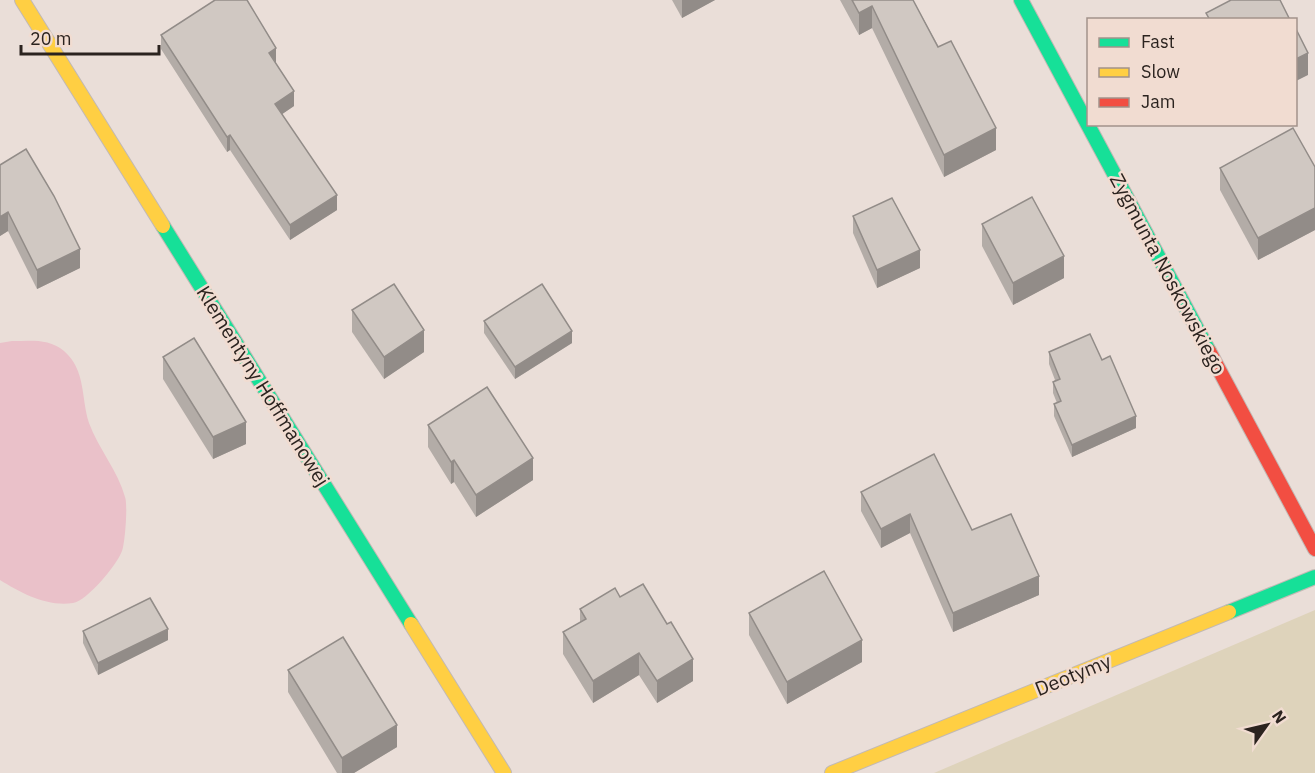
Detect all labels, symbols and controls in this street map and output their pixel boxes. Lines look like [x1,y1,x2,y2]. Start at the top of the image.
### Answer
scale bar [21,18,159,56]
legend [1087,18,1297,126]
text: 20 m [30,27,72,50]
text: Fast [1141,30,1175,53]
text: Slow [1141,60,1180,83]
text: Jam [1141,90,1176,113]
street label: Zygmunta Noskowskiego [1104,169,1233,379]
street label: Klementyny Hoffmanowej [191,280,336,491]
street label: Deotymy [1031,647,1115,702]
north arrow [1237,695,1297,755]
text: N [1268,706,1291,727]

